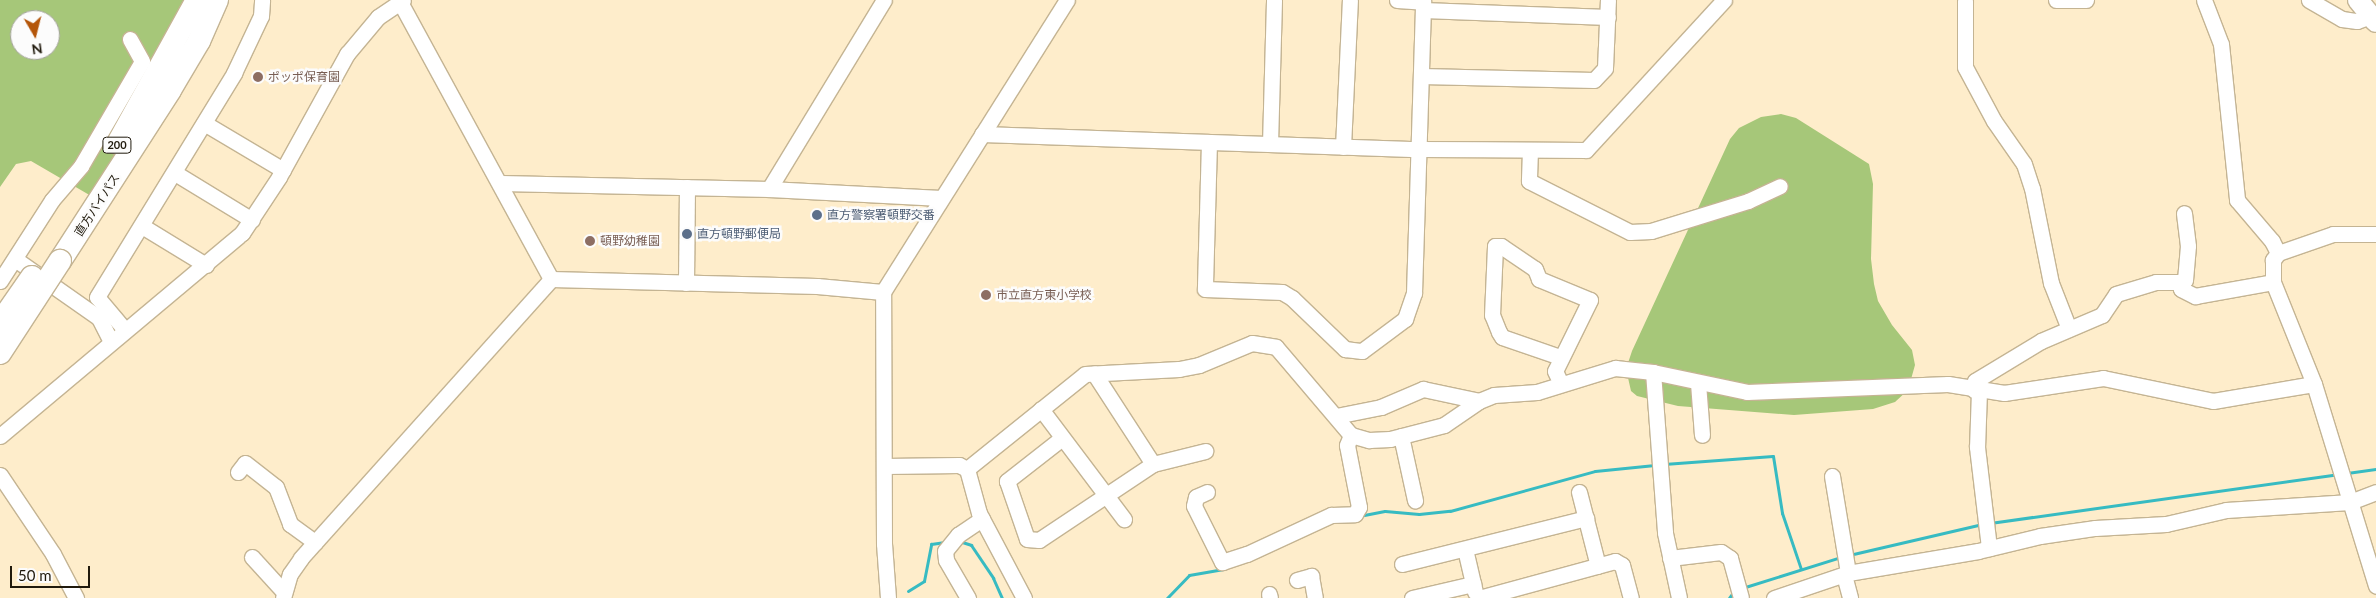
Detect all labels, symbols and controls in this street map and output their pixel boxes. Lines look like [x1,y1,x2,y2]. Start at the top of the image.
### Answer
north arrow [10,10,60,60]
text: N [30,40,44,59]
place label: ポッポ保育園 [268,70,340,84]
marker: ポッポ保育園 [252,71,264,83]
road number: 200 [102,136,132,154]
street label: 直方バイパス [71,171,123,239]
place label: 直方警察署頓野交番 [827,208,935,222]
marker: 直方警察署頓野交番 [811,209,823,221]
place label: 直方頓野郵便局 [697,227,781,241]
marker: 直方頓野郵便局 [681,228,693,240]
place label: 頓野幼稚園 [600,234,660,248]
marker: 頓野幼稚園 [584,235,596,247]
place label: 市立直方東小学校 [996,288,1092,302]
marker: 市立直方東小学校 [980,289,992,301]
scale bar [12,556,92,588]
text: 50 m [18,566,52,584]

